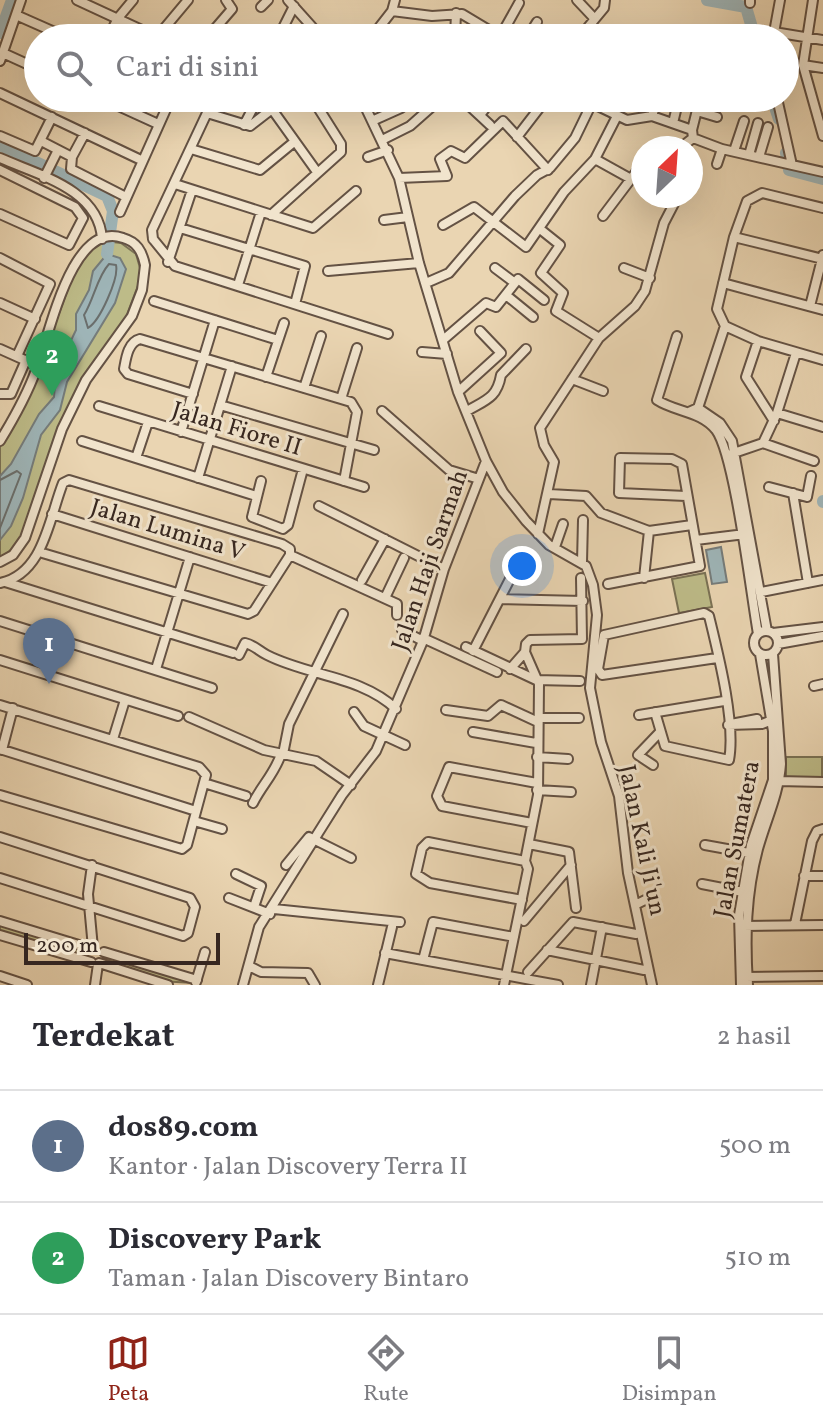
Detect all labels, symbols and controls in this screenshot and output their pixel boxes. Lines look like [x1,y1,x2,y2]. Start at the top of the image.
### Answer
search box [24,24,799,112]
icon: search [52,46,96,90]
text: Cari di sini [116,47,259,89]
north arrow [631,136,703,208]
pin: 2 [26,330,78,396]
street label: Jalan Fiore II [167,394,305,466]
street label: Jalan Haji Sarmah [384,465,478,656]
street label: Jalan Lumina V [86,491,249,571]
your location [502,546,542,586]
pin: 1 [23,618,75,684]
street label: Jalan Sumatera [706,758,770,921]
street label: Jalan Kali Ji'un [608,762,674,919]
scale bar [24,929,220,965]
text: 200 m [36,931,98,962]
text: Terdekat [32,1014,175,1061]
text: 2 hasil [717,1019,791,1055]
text: dos89.com [108,1107,258,1149]
text: 1 [53,1128,63,1164]
text: 500 m [719,1128,791,1164]
text: Kantor · Jalan Discovery Terra II [108,1149,468,1185]
text: Discovery Park [108,1219,321,1261]
text: 2 [51,1240,65,1276]
text: 510 m [725,1240,791,1276]
text: Taman · Jalan Discovery Bintaro [108,1261,469,1297]
tab: Peta [106,1331,150,1410]
tab: Rute [363,1331,409,1410]
tab: Disimpan [622,1331,717,1410]

